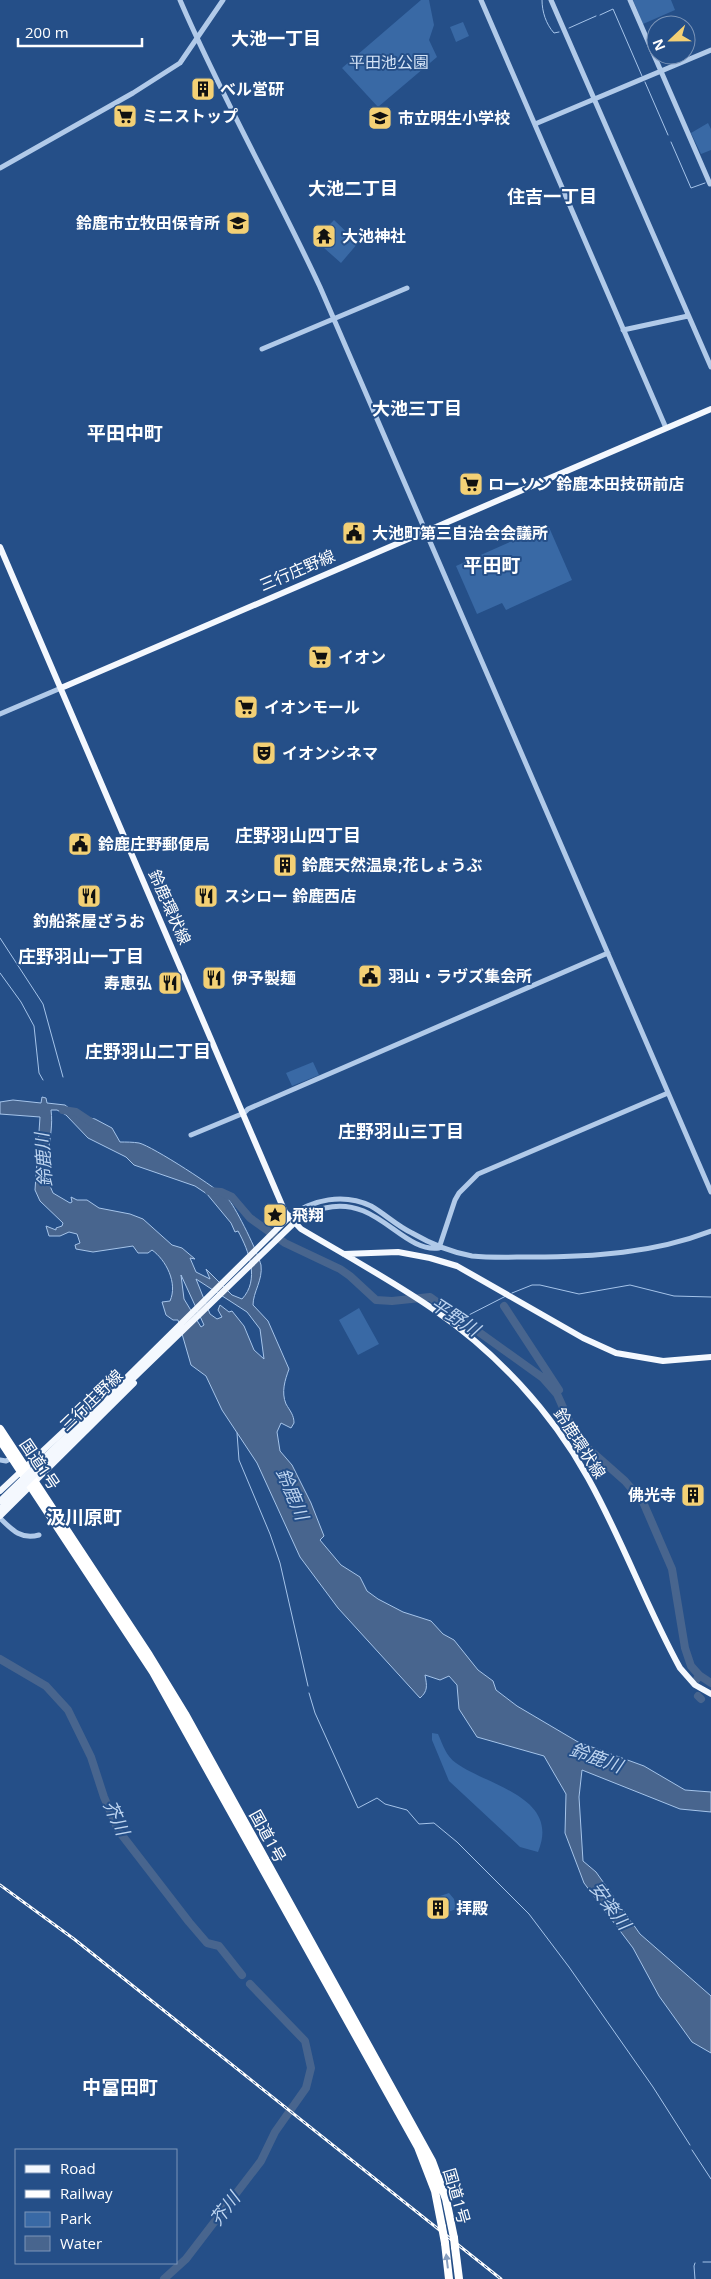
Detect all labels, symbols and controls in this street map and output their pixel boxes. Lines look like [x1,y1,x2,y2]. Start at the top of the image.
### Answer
scale bar [18,15,141,47]
north arrow [646,15,696,65]
text: 200 m [25,22,69,42]
district label: 大池一丁目 [231,26,321,50]
text: N [648,36,669,54]
park label: 平田池公園 [349,51,429,73]
building icon: べル営研 [190,76,216,102]
place label: べル営研 [220,78,284,100]
supermarket icon: ミニストップ [112,103,138,129]
place label: ミニストップ [142,105,238,127]
school or university icon: 市立明生小学校 [367,105,393,131]
place label: 市立明生小学校 [398,107,510,129]
district label: 大池二丁目 [308,176,398,200]
district label: 住吉一丁目 [507,184,597,208]
school or university icon: 鈴鹿市立牧田保育所 [225,210,251,236]
place label: 鈴鹿市立牧田保育所 [76,212,220,234]
temple icon: 大池神社 [311,223,337,249]
place label: 大池神社 [342,225,406,247]
district label: 大池三丁目 [372,396,462,420]
district label: 平田中町 [87,420,163,446]
supermarket icon: ローソン 鈴鹿本田技研前店 [458,471,484,497]
place label: ローソン 鈴鹿本田技研前店 [488,473,684,495]
public building icon: 大池町第三自治会会議所 [341,520,367,546]
place label: 大池町第三自治会会議所 [372,522,548,544]
street label: 三行庄野線 [256,544,338,596]
district label: 平田町 [463,552,521,578]
supermarket icon: イオン [307,644,333,670]
place label: イオン [338,646,386,668]
supermarket icon: イオンモール [233,694,259,720]
place label: イオンモール [264,696,360,718]
theatre icon: イオンシネマ [251,740,277,766]
place label: イオンシネマ [282,742,378,764]
district label: 庄野羽山四丁目 [235,823,361,847]
public building icon: 鈴鹿庄野郵便局 [67,831,93,857]
place label: 鈴鹿庄野郵便局 [98,833,210,855]
building icon: 鈴鹿天然温泉;花しょうぶ [272,852,298,878]
place label: 鈴鹿天然温泉;花しょうぶ [302,854,483,876]
street label: 鈴鹿環状線 [144,866,196,948]
restaurant icon: 釣船茶屋ざうお [76,883,102,909]
restaurant icon: スシロー 鈴鹿西店 [193,883,219,909]
place label: スシロー 鈴鹿西店 [224,885,356,907]
place label: 釣船茶屋ざうお [33,910,145,932]
district label: 庄野羽山一丁目 [18,944,144,968]
public building icon: 羽山・ラヴズ集会所 [357,963,383,989]
restaurant icon: 伊予製麺 [201,965,227,991]
place label: 羽山・ラヴズ集会所 [388,965,532,987]
place label: 伊予製麺 [231,967,296,989]
restaurant icon: 寿恵弘 [157,970,183,996]
place label: 寿恵弘 [104,972,152,994]
district label: 庄野羽山二丁目 [85,1039,211,1063]
district label: 庄野羽山三丁目 [338,1119,464,1143]
water label: 鈴鹿川 [29,1130,57,1188]
place icon: 飛翔 [262,1202,288,1228]
place label: 飛翔 [292,1204,324,1226]
water label: 平野川 [426,1291,486,1342]
street label: 三行庄野線 [55,1364,127,1436]
street label: 鈴鹿環状線 [549,1403,611,1483]
street label: 国道1号 [15,1434,65,1494]
water label: 鈴鹿川 [271,1464,315,1525]
building icon: 佛光寺 [680,1482,706,1508]
place label: 佛光寺 [628,1484,676,1506]
district label: 汲川原町 [46,1504,122,1530]
water label: 鈴鹿川 [567,1737,628,1778]
water label: 芥川 [98,1796,136,1841]
street label: 国道1号 [245,1806,291,1866]
water label: 安楽川 [585,1877,638,1936]
building icon: 拝殿 [425,1895,451,1921]
place label: 拝殿 [456,1897,488,1919]
district label: 中冨田町 [82,2074,158,2100]
legend [15,2149,178,2264]
text: Road [60,2158,96,2178]
street label: 国道1号 [439,2165,475,2227]
text: Railway [60,2183,113,2203]
water label: 芥川 [204,2185,246,2230]
text: Park [60,2208,91,2228]
text: Water [60,2233,102,2253]
one-way arrow [443,2252,451,2268]

